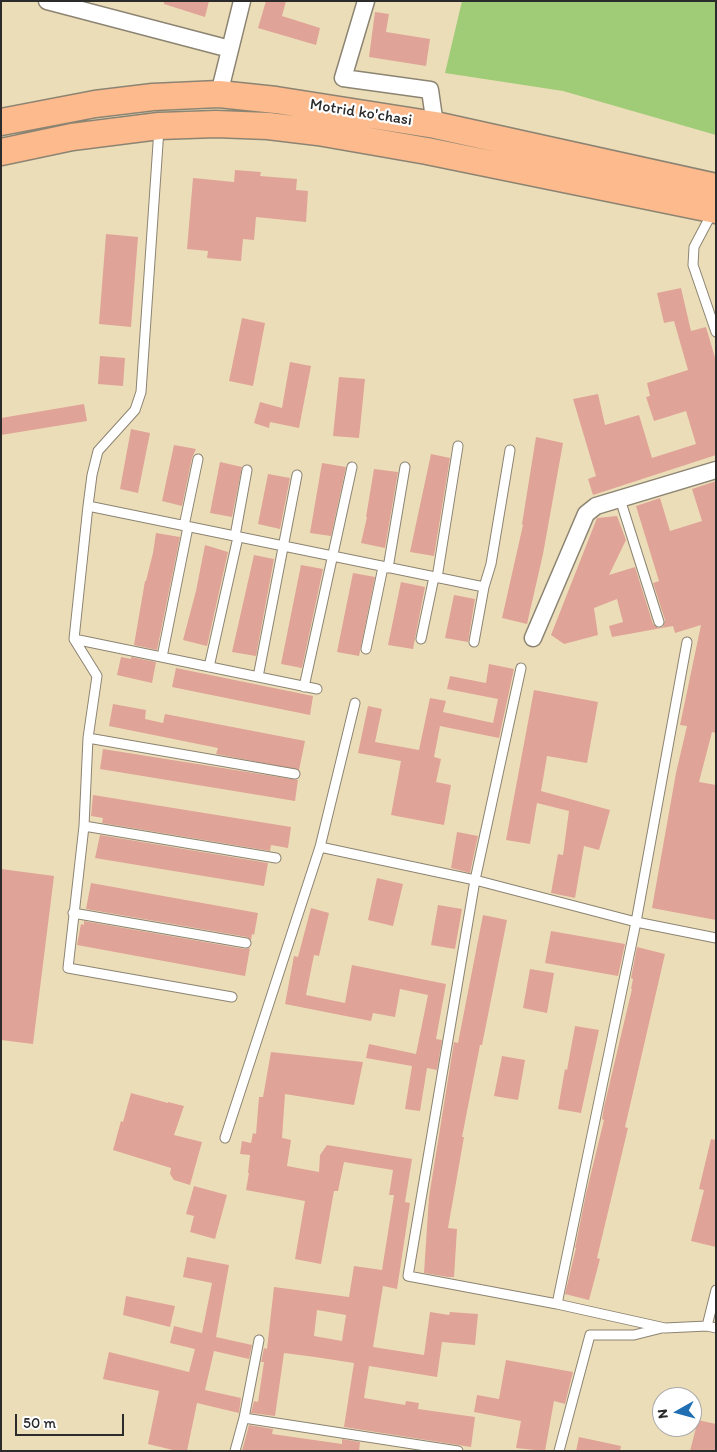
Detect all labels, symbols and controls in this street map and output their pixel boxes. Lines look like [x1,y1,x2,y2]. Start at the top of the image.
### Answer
street label: Motrid ko'chasi [308,95,414,131]
north arrow [652,1387,702,1437]
scale bar [18,1404,126,1436]
text: N [654,1408,672,1420]
text: 50 m [23,1414,56,1432]

